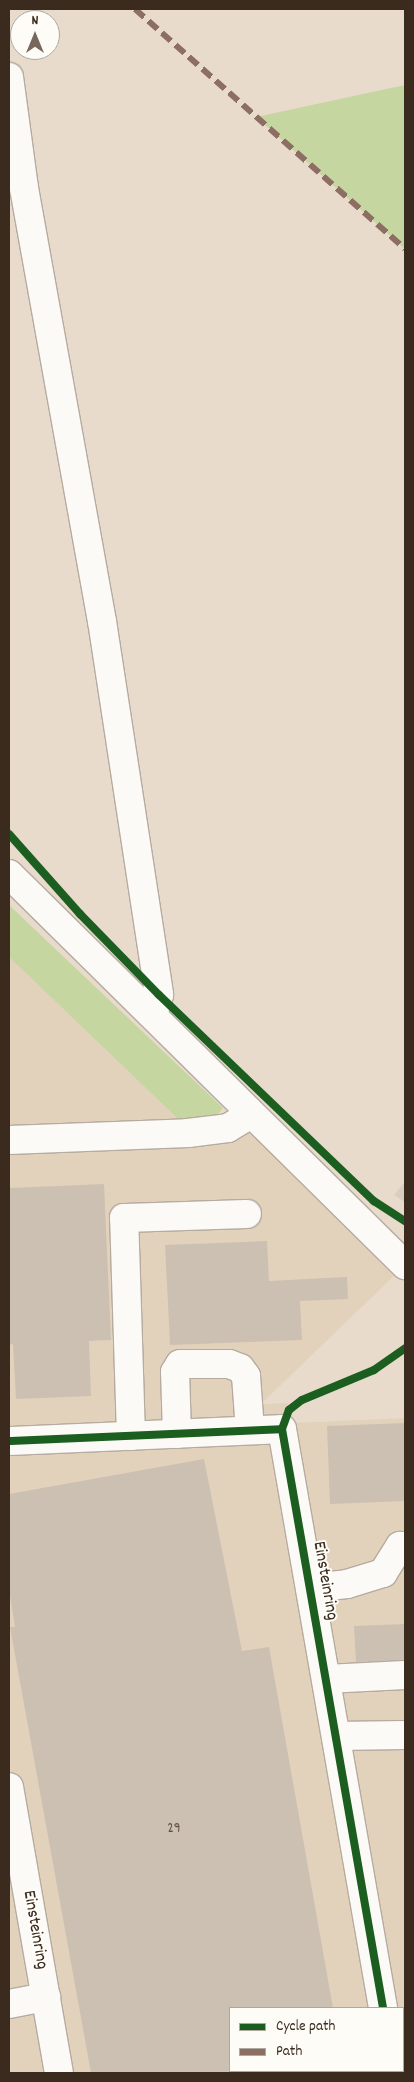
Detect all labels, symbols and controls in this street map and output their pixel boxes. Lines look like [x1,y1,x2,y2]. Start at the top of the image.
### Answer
north arrow [10,10,60,60]
text: N [32,11,38,31]
street label: Einsteinring [306,1540,342,1622]
house number: 29 [167,1821,181,1839]
street label: Einsteinring [16,1889,52,1971]
legend [229,2007,404,2072]
text: Cycle path [276,2016,335,2038]
text: Path [276,2041,302,2063]

